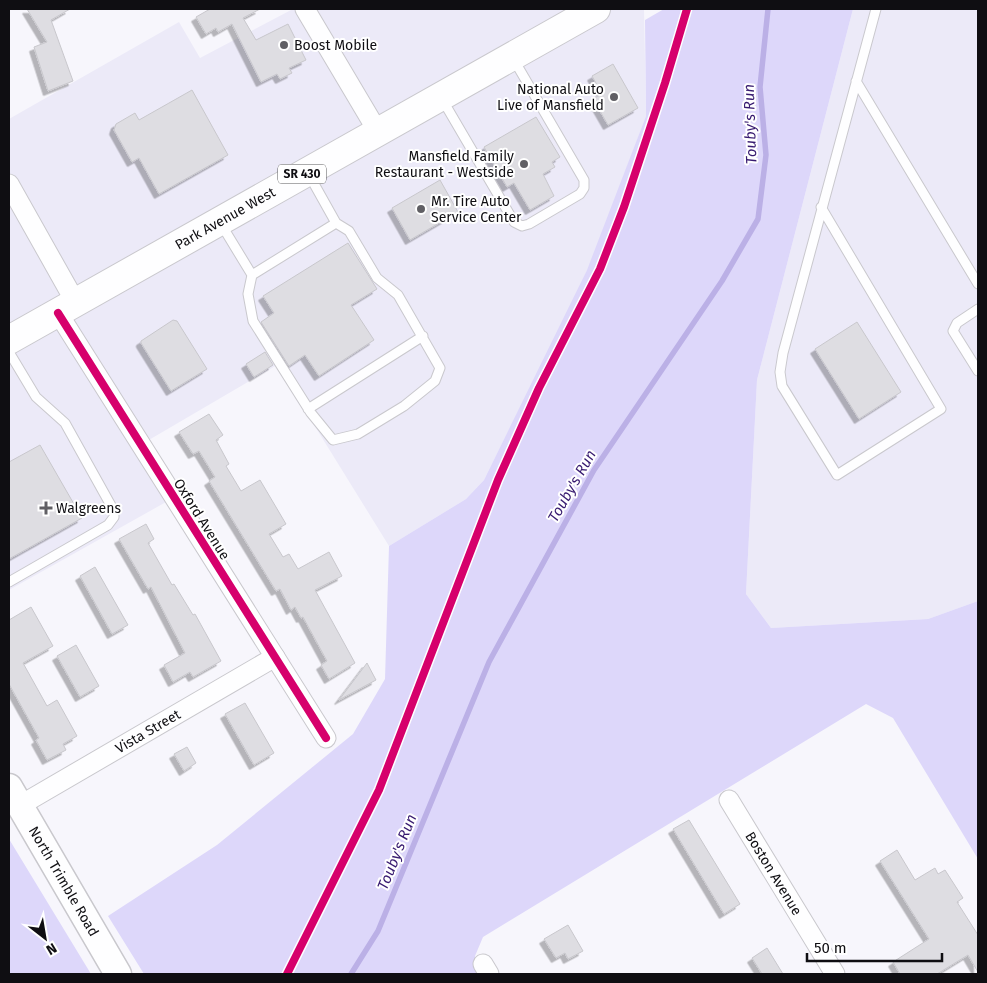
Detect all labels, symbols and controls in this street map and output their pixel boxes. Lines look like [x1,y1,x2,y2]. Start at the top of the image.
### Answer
place label: Boost Mobile [294,37,377,54]
marker: Boost Mobile [278,39,290,51]
place label: National Auto Live of Mansfield [497,81,604,114]
water label: Touby's Run [740,84,760,164]
marker: National Auto Live of Mansfield [608,91,620,103]
place label: Mansfield Family Restaurant - Westside [375,148,514,181]
marker: Mansfield Family Restaurant - Westside [518,158,530,170]
road number: SR 430 [278,164,326,183]
street label: Park Avenue West [172,183,279,254]
place label: Mr. Tire Auto Service Center [431,193,522,226]
marker: Mr. Tire Auto Service Center [415,203,427,215]
water label: Touby's Run [544,447,600,525]
street label: Oxford Avenue [170,475,233,563]
place label: Walgreens [56,500,121,517]
marker: Walgreens [40,502,52,514]
street label: Vista Street [112,705,185,757]
water label: Touby's Run [374,811,420,893]
street label: North Trimble Road [25,823,102,939]
street label: Boston Avenue [741,829,805,919]
north arrow [20,913,70,963]
scale bar [807,930,942,962]
text: N [43,939,60,958]
text: 50 m [814,939,847,957]

